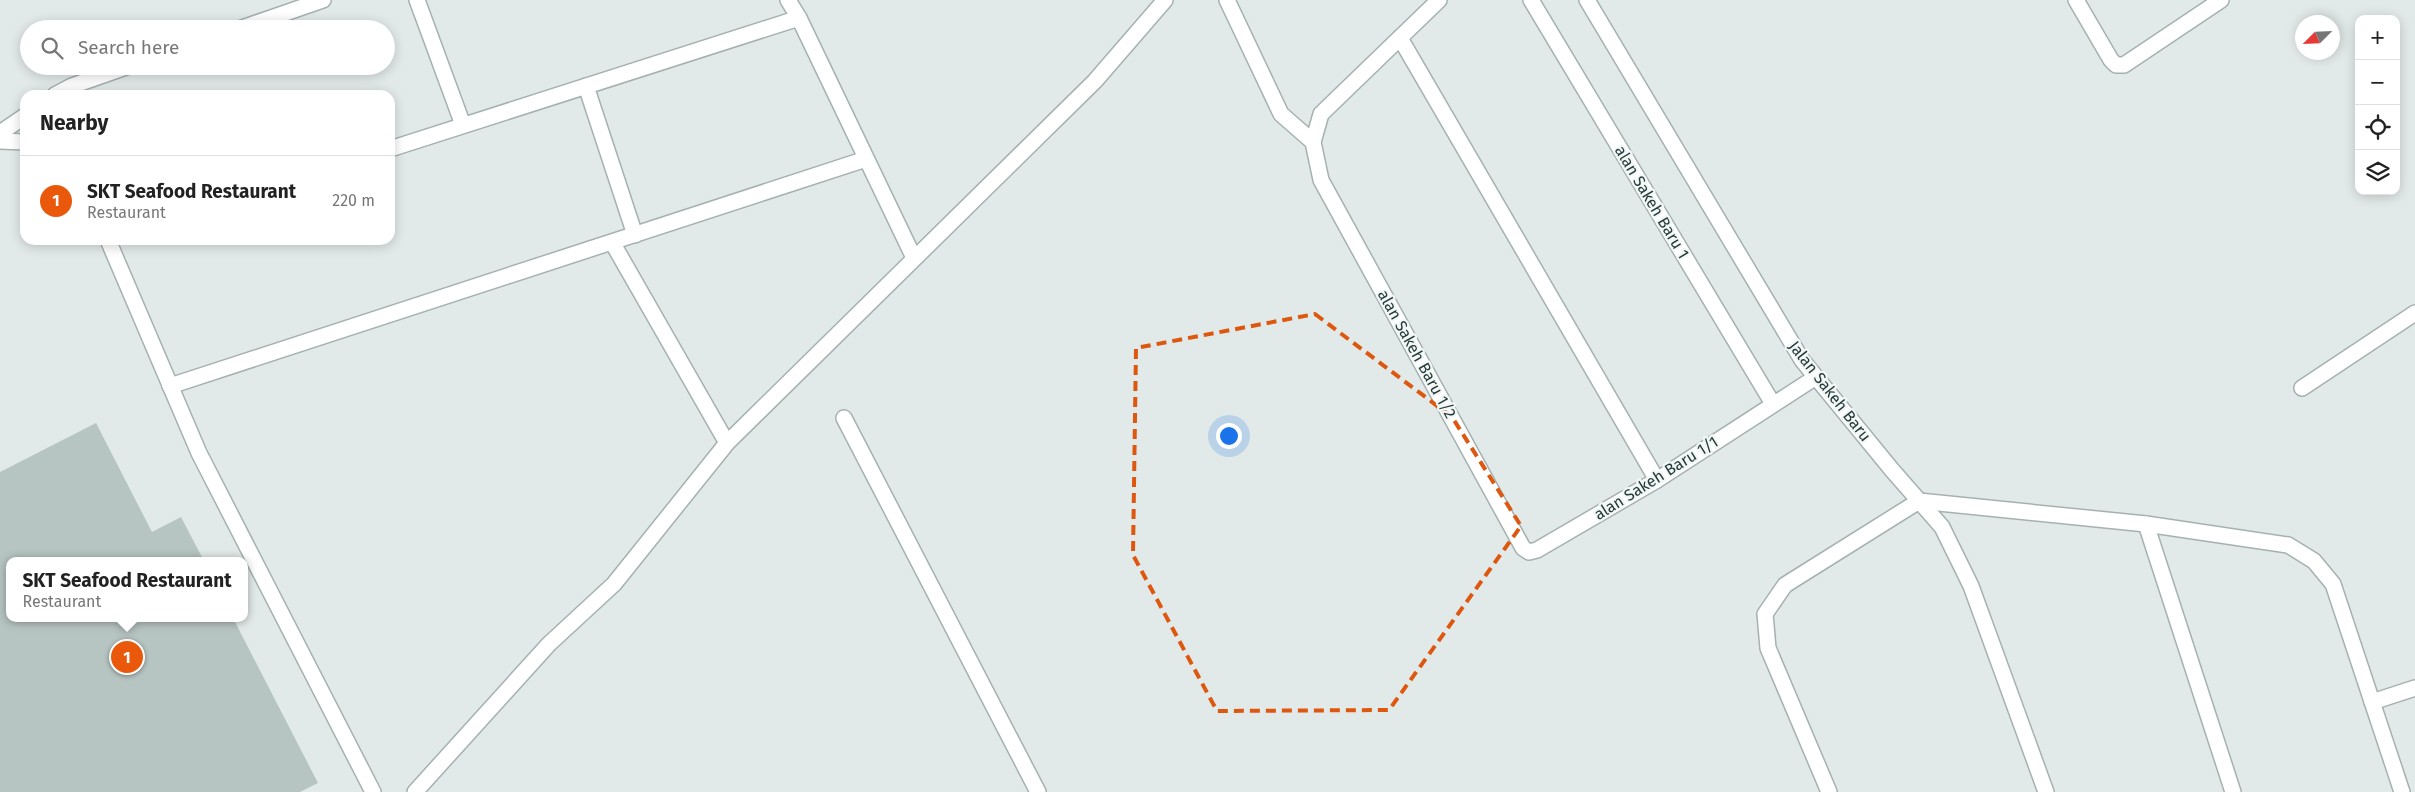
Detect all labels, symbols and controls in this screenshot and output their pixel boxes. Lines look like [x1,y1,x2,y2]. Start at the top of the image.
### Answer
north arrow [2295,15,2340,60]
map controls [2355,15,2400,195]
button: + [2355,15,2400,60]
search box [20,20,395,75]
icon: search [38,34,66,62]
text: Search here [78,36,179,59]
button: − [2355,60,2400,105]
button: locate [2355,105,2400,150]
text: Nearby [40,110,108,136]
street label: alan Sakeh Baru 1 [1611,142,1693,262]
button: layers [2355,150,2400,195]
text: SKT Seafood Restaurant [87,180,296,203]
text: 1 [52,191,60,210]
text: 220 m [332,191,375,210]
text: Restaurant [87,203,166,222]
street label: alan Sakeh Baru 1/2 [1374,286,1460,422]
street label: Jalan Sakeh Baru [1785,337,1875,445]
your location [1216,423,1242,449]
street label: alan Sakeh Baru 1/1 [1590,432,1722,524]
popup [6,557,248,622]
text: SKT Seafood Restaurant [22,569,232,592]
text: Restaurant [22,592,101,611]
pin: 1 [111,638,143,676]

